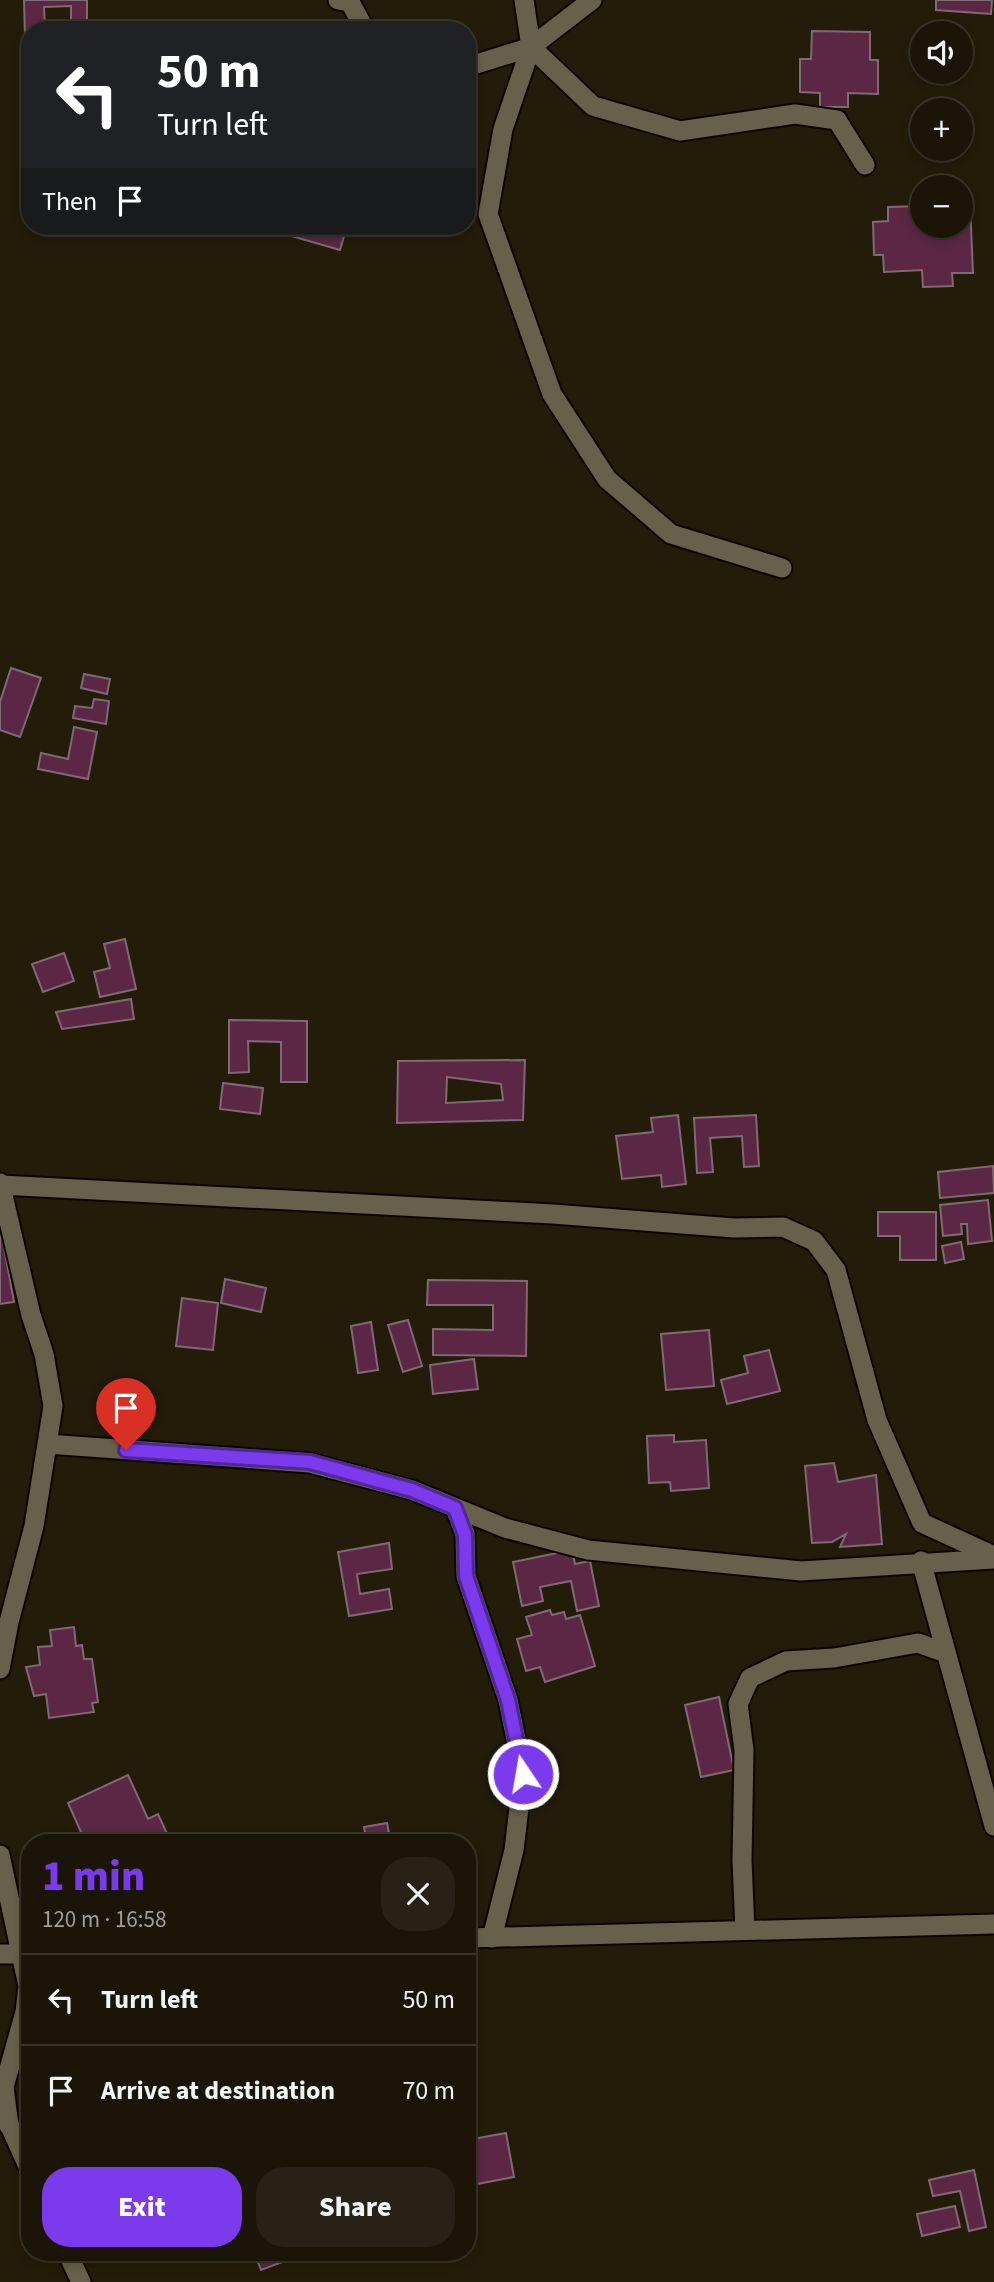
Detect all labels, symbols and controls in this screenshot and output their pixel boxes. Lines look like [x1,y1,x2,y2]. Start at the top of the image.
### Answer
map controls [910,21,973,238]
button: sound [910,21,973,84]
text: 50 m [157,37,261,107]
icon: left [42,49,133,140]
button: + [910,98,973,161]
text: Turn left [157,102,268,148]
button: − [910,175,973,238]
icon: arrive [111,182,149,220]
text: Then [42,183,97,220]
pin [96,1378,156,1450]
icon: arrive [107,1389,145,1427]
position arrow [486,1737,560,1811]
text: 1 min [42,1847,145,1907]
button: close [381,1857,455,1931]
text: 120 m · 16:58 [42,1903,166,1936]
icon: left [42,1981,80,2019]
text: Turn left [101,1981,198,2018]
text: 50 m [402,1981,455,2018]
icon: arrive [42,2072,80,2110]
text: Arrive at destination [101,2072,335,2109]
text: 70 m [402,2072,455,2109]
button: Exit [42,2167,242,2247]
button: Share [256,2167,455,2247]

